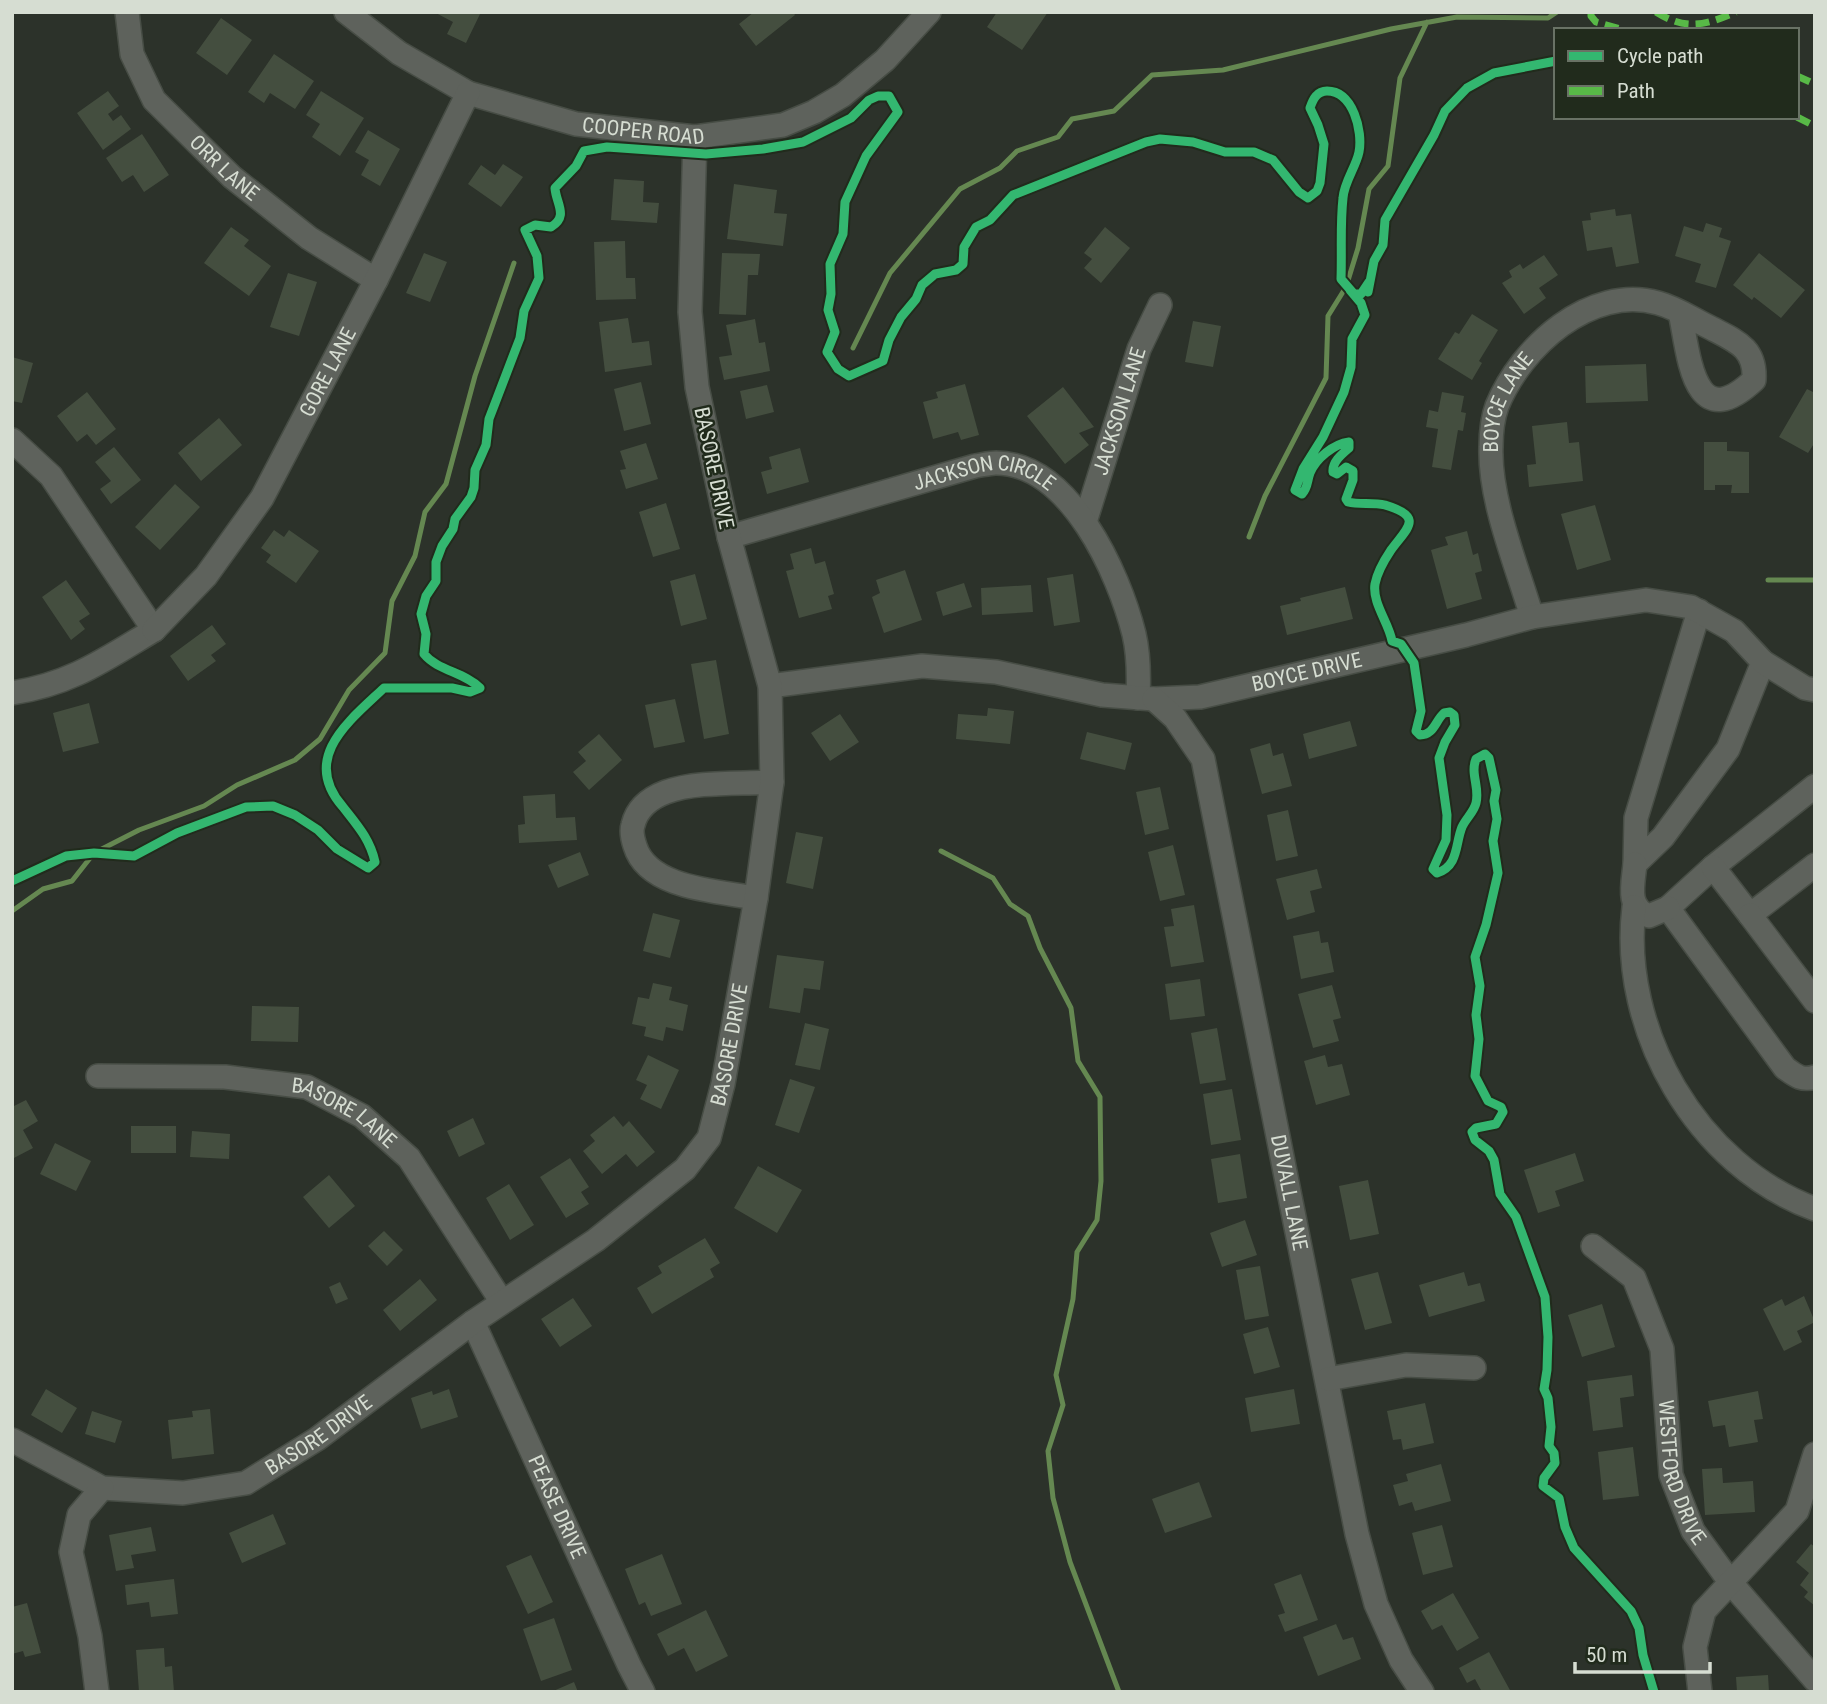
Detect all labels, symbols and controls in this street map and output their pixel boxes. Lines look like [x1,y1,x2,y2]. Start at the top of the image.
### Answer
legend [1554,28,1799,119]
text: Cycle path [1617,44,1703,68]
text: Path [1617,79,1655,103]
street label: COOPER ROAD [581,113,706,149]
street label: ORR LANE [185,130,264,206]
street label: GORE LANE [295,323,361,421]
street label: JACKSON LANE [1088,344,1151,478]
street label: BOYCE LANE [1479,347,1538,452]
street label: BASORE DRIVE [689,405,739,531]
street label: JACKSON CIRCLE [910,451,1060,495]
street label: BOYCE DRIVE [1250,648,1364,697]
street label: BASORE DRIVE [706,982,753,1109]
street label: BASORE LANE [290,1073,401,1153]
street label: DUVALL LANE [1266,1133,1312,1253]
street label: BASORE DRIVE [261,1390,377,1480]
street label: WESTFORD DRIVE [1654,1399,1711,1549]
street label: PEASE DRIVE [523,1451,591,1562]
scale bar [1575,1630,1710,1674]
text: 50 m [1586,1643,1627,1667]

